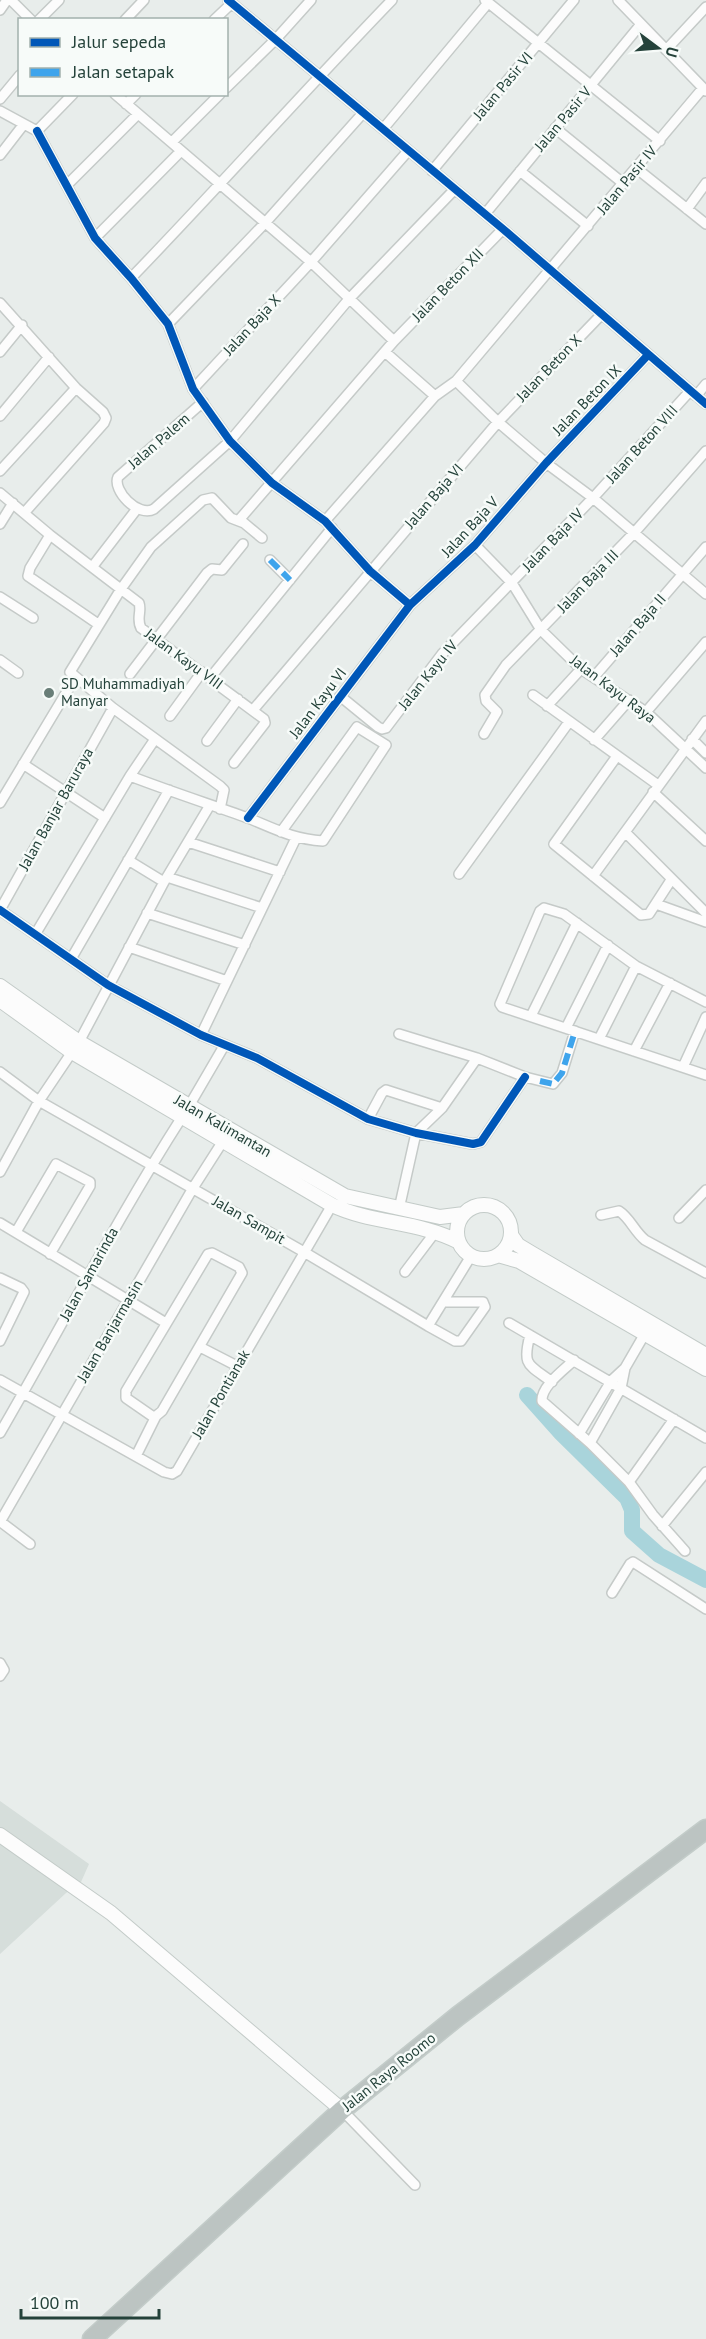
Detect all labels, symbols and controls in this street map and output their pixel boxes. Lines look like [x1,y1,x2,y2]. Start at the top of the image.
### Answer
legend [18,18,228,96]
north arrow [628,18,688,78]
text: Jalur sepeda [71,30,166,53]
text: U [661,45,683,60]
street label: Jalan Pasir VI [468,48,537,124]
text: Jalan setapak [71,60,174,83]
street label: Jalan Pasir V [529,82,595,156]
street label: Jalan Pasir IV [592,141,661,219]
street label: Jalan Beton XII [407,244,487,326]
street label: Jalan Baja X [218,290,285,360]
street label: Jalan Beton X [511,330,585,406]
street label: Jalan Beton IX [547,360,625,440]
street label: Jalan Beton VIII [601,401,682,487]
street label: Jalan Palem [123,409,193,473]
street label: Jalan Baja VI [400,459,467,533]
street label: Jalan Baja V [436,492,503,562]
street label: Jalan Baja IV [517,504,588,576]
street label: Jalan Baja III [552,545,622,617]
street label: Jalan Baja II [605,590,670,660]
street label: Jalan Kayu VIII [141,623,227,693]
street label: Jalan Kayu IV [393,636,462,714]
street label: Jalan Kayu Raya [566,650,660,727]
street label: Jalan Kayu VI [284,664,350,743]
place label: SD Muhammadiyah Manyar [61,674,185,710]
marker: SD Muhammadiyah Manyar [42,686,56,700]
street label: Jalan Banjar Baruraya [14,744,97,874]
street label: Jalan Kalimantan [170,1090,275,1161]
street label: Jalan Sampit [209,1191,289,1248]
street label: Jalan Samarinda [55,1224,122,1325]
street label: Jalan Banjarmasin [72,1276,147,1386]
street label: Jalan Pontianak [187,1345,254,1442]
street label: Jalan Raya Roomo [337,2028,439,2116]
scale bar [21,2282,159,2320]
text: 100 m [30,2291,79,2314]

